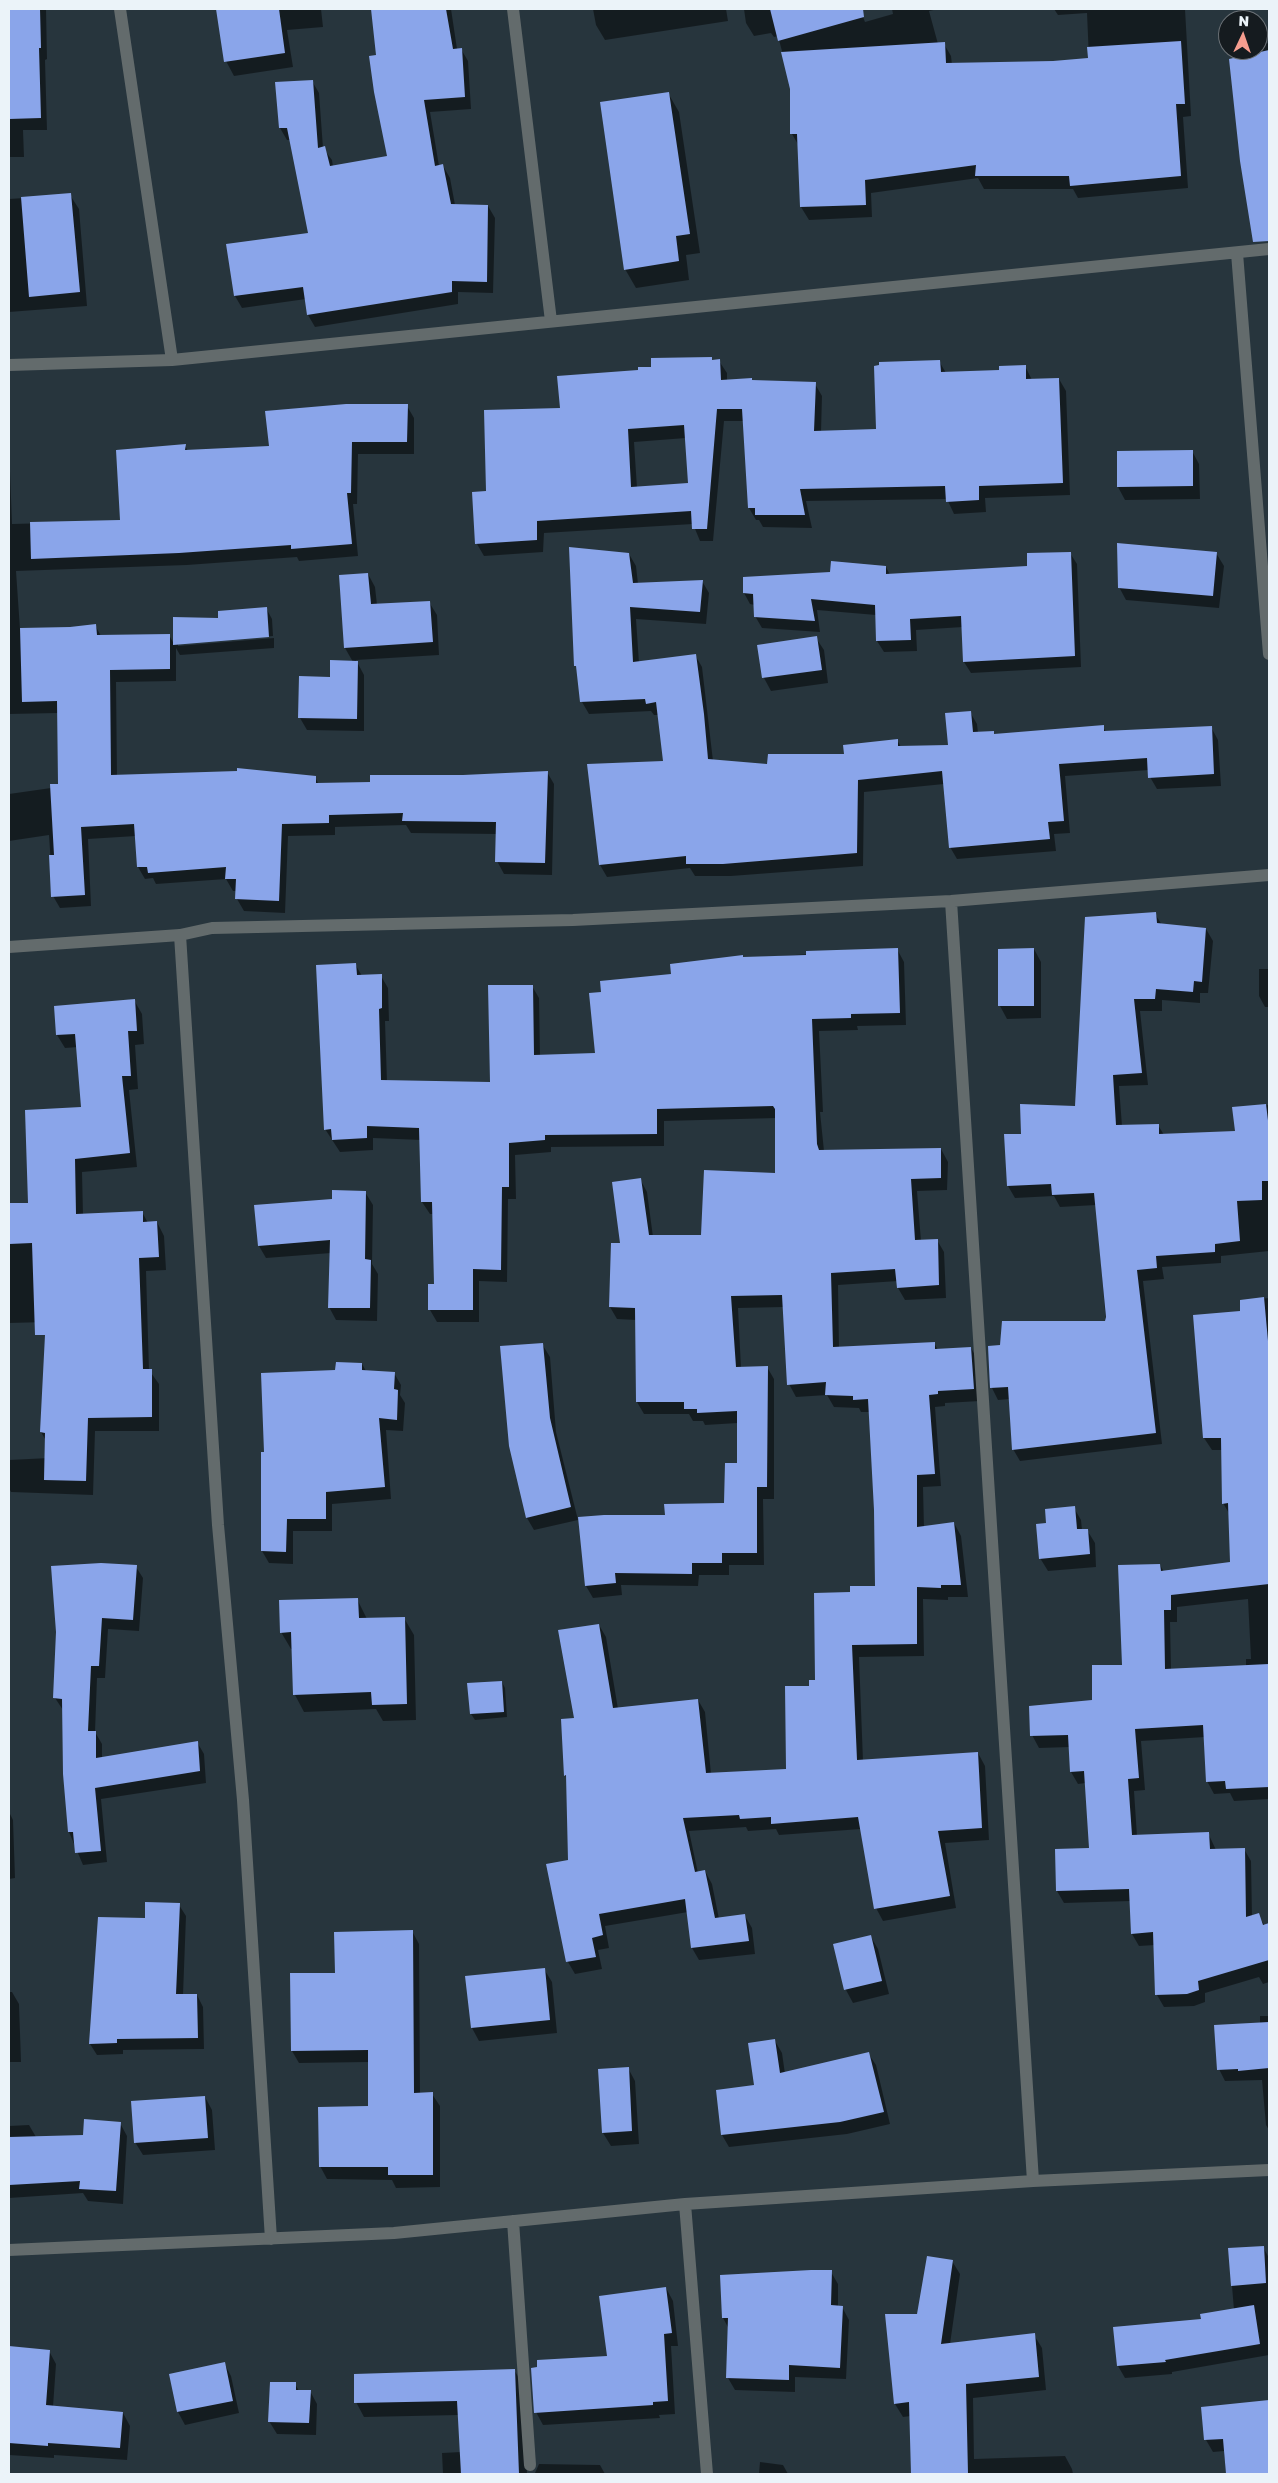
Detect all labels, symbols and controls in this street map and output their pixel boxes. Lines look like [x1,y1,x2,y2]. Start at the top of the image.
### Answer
north arrow [1218,10,1268,60]
text: N [1238,12,1250,29]

